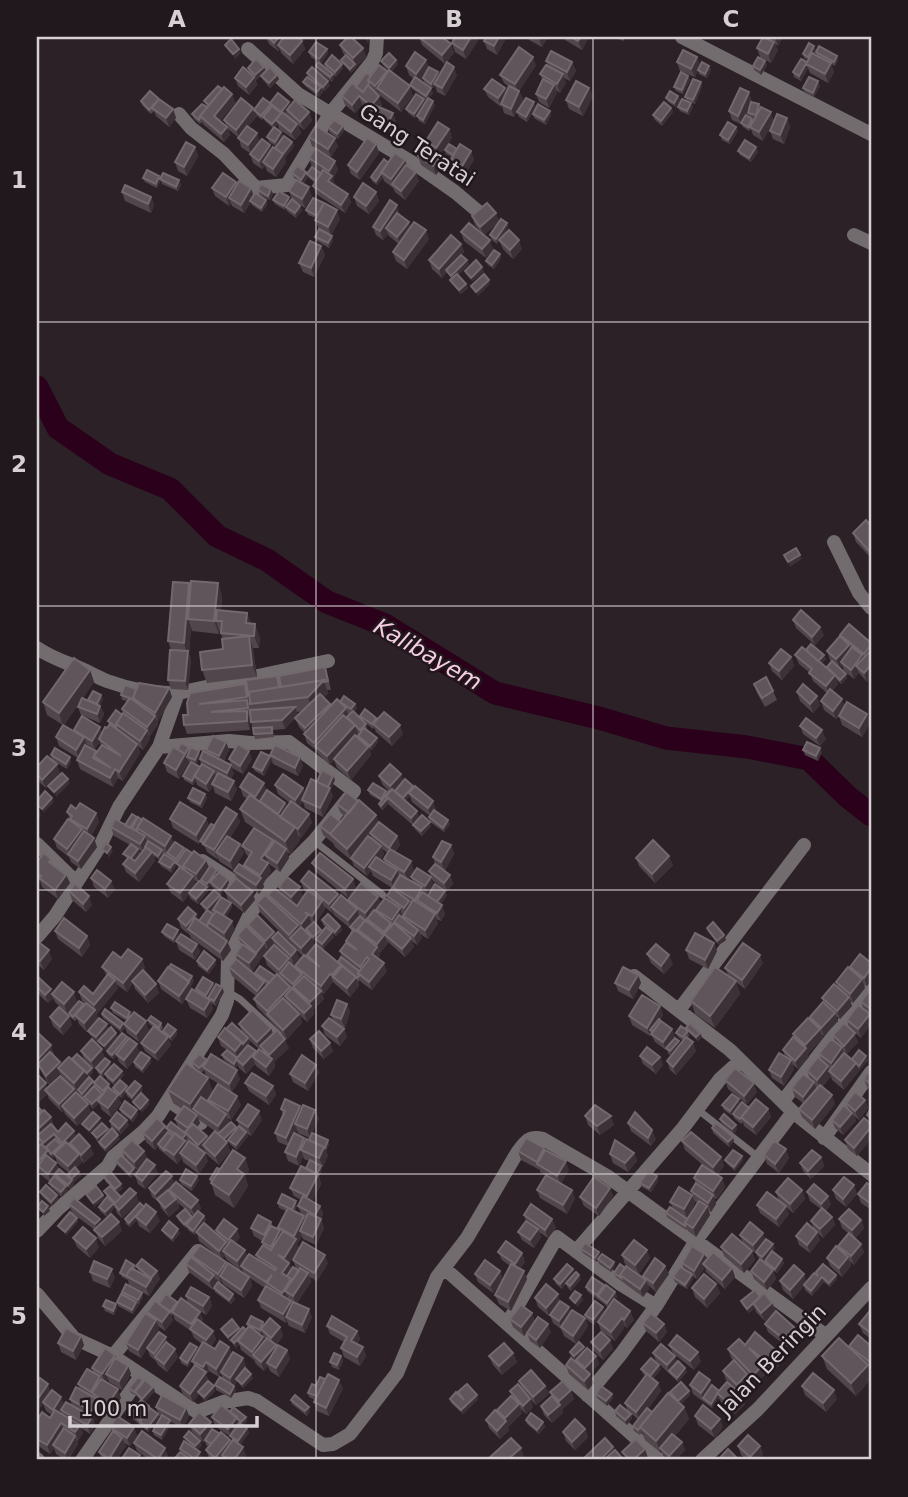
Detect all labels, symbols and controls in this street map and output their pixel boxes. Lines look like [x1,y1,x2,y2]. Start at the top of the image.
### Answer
text: A [168,6,186,32]
text: B [445,6,463,32]
text: C [723,6,739,32]
street label: Gang Teratai [355,99,479,191]
text: 1 [11,167,27,193]
text: 2 [11,451,27,477]
water label: Kalibayem [370,613,486,695]
text: 3 [11,735,27,761]
text: 4 [11,1019,27,1045]
street label: Jalan Beringin [711,1299,831,1422]
text: 5 [11,1303,27,1329]
scale bar [70,1385,257,1429]
text: 100 m [80,1397,147,1421]

